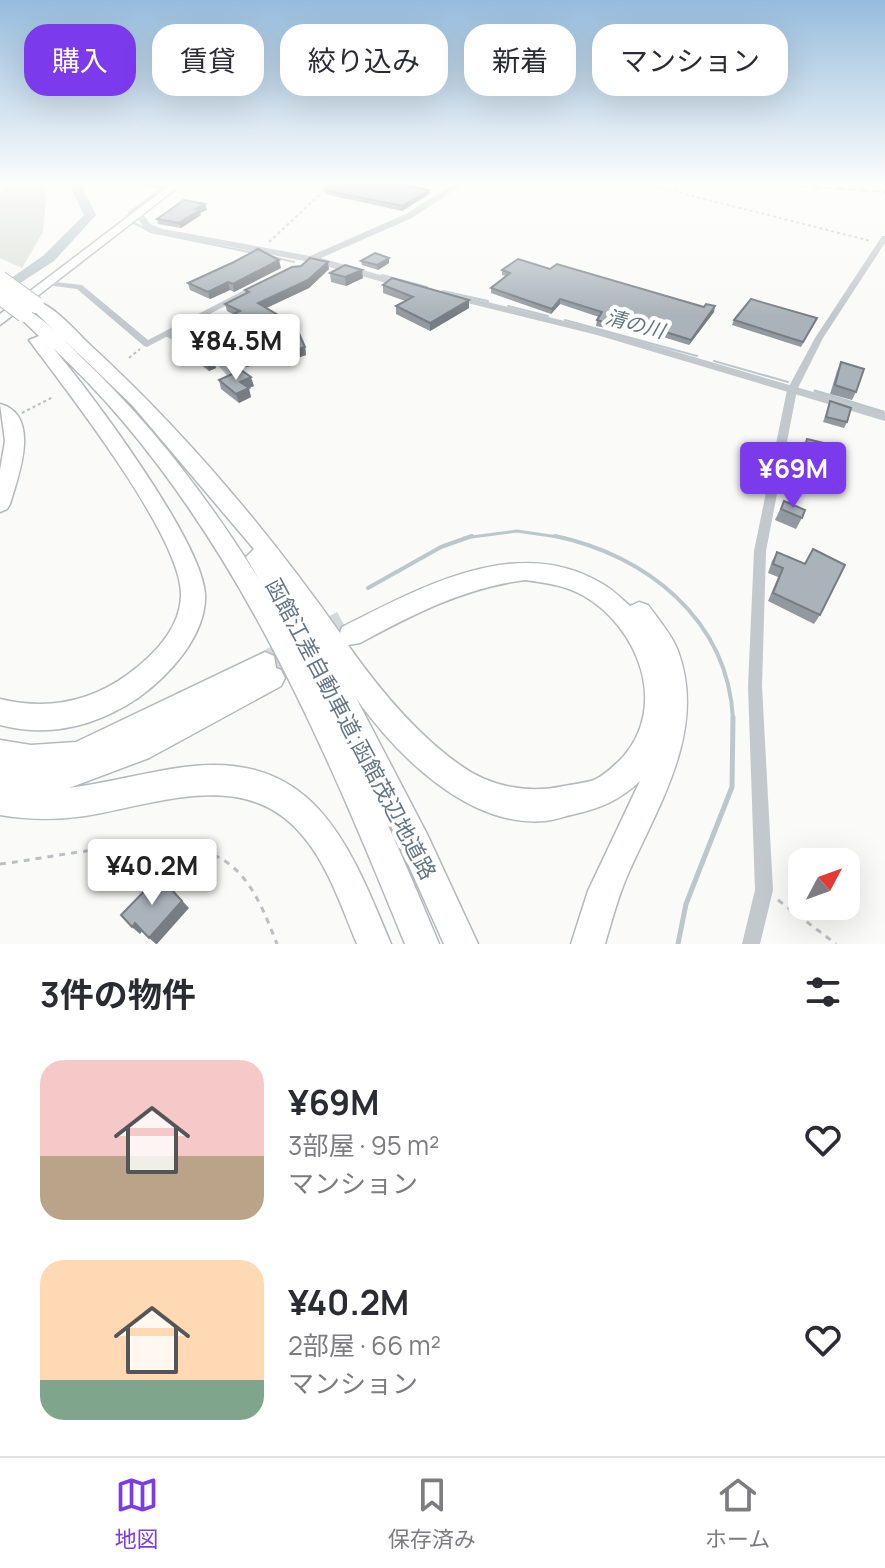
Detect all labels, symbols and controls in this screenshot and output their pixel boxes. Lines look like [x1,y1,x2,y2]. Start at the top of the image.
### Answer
chip: 購入 [24,24,136,96]
chip: 賃貸 [152,24,264,96]
chip: 絞り込み [280,24,448,96]
chip: 新着 [464,24,576,96]
chip: マンション [592,24,788,96]
water label: 清の川 [603,303,670,345]
pin: ¥84.5M [171,314,301,382]
text: ¥84.5M [190,322,282,358]
pin: ¥69M [746,442,840,510]
text: ¥69M [758,450,828,486]
street label: 函館江差自動車道;函館茂辺地道路 [259,573,443,885]
pin: ¥40.2M [87,839,217,907]
text: ¥40.2M [106,847,198,883]
north arrow [788,848,860,920]
map controls [788,848,860,920]
icon: filters [801,970,845,1014]
text: 3件の物件 [40,971,196,1017]
text: ¥69M [288,1079,379,1125]
icon: home [104,1092,200,1188]
icon: heart [801,1118,845,1162]
text: 3部屋 · 95 m² [288,1127,439,1163]
text: マンション [288,1165,418,1201]
text: ¥40.2M [288,1279,409,1325]
icon: home [104,1292,200,1388]
icon: heart [801,1318,845,1362]
text: 2部屋 · 66 m² [288,1327,441,1363]
text: マンション [288,1365,418,1401]
tab: 地図 [115,1473,159,1554]
tab: 保存済み [388,1473,476,1554]
tab: ホーム [705,1473,770,1554]

